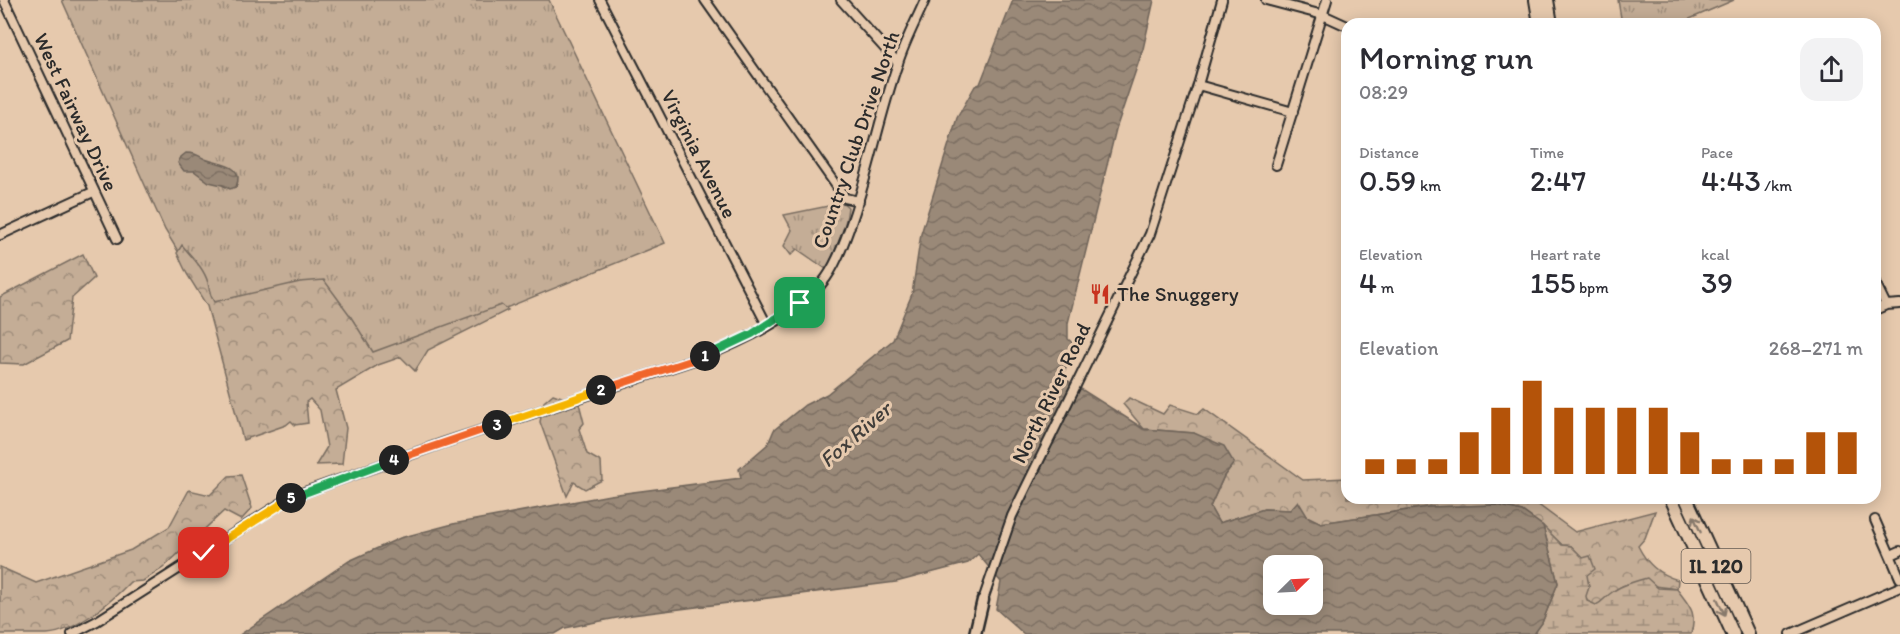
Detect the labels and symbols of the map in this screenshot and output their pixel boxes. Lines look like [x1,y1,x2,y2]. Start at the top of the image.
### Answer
street label: Country Club Drive North [806,27,905,252]
street label: West Fairway Drive [29,29,124,195]
street label: Virginia Avenue [656,85,743,222]
pin [774,277,825,328]
place label: The Snuggery [1117,281,1239,306]
restaurant icon: The Snuggery [1088,282,1112,306]
street label: North River Road [1006,318,1096,467]
pin: 1 [690,341,720,371]
pin: 2 [586,375,616,405]
water label: Fox River [814,394,899,473]
pin: 3 [482,410,512,440]
pin: 4 [379,445,409,475]
pin: 5 [276,483,306,513]
one-way arrow [1691,515,1703,533]
pin [178,527,229,578]
road number: IL 120 [1682,549,1750,583]
north arrow [1263,555,1323,615]
one-way arrow [1715,597,1727,615]

